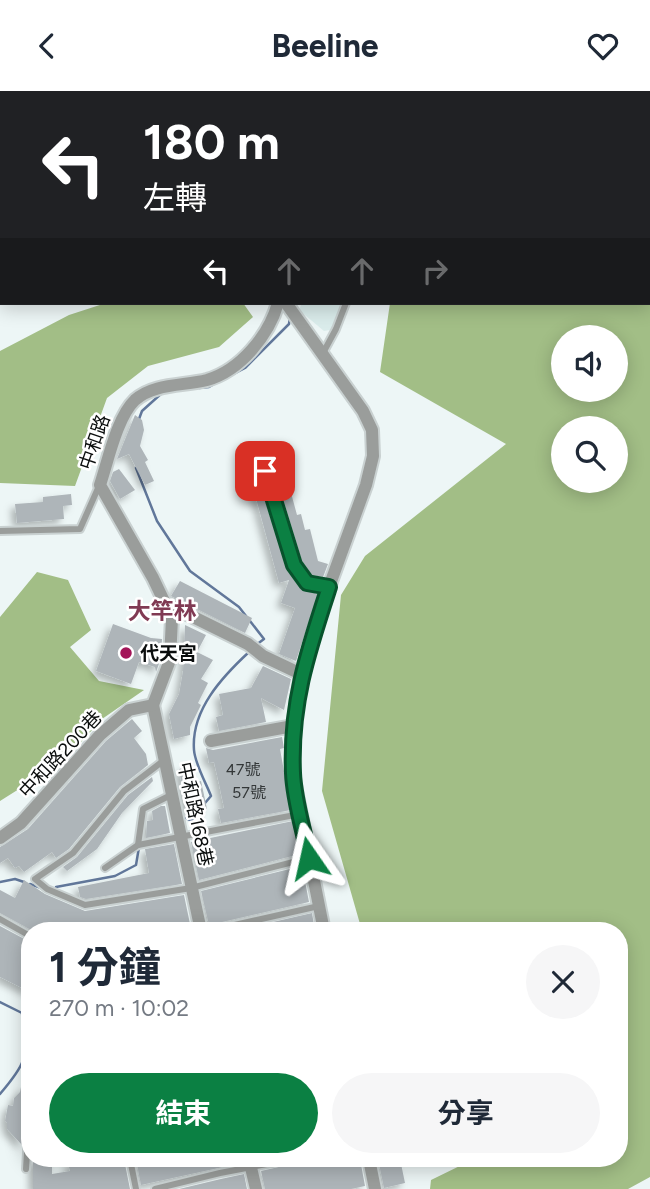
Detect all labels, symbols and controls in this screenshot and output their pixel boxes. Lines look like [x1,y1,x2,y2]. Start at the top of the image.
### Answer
icon: back [28,27,66,65]
text: Beeline [271,27,379,65]
icon: heart [584,27,622,65]
text: 180 m [143,112,280,171]
icon: left [28,119,119,210]
text: 左轉 [143,179,207,217]
icon: left [197,252,235,290]
icon: ahead [270,252,308,290]
icon: ahead [343,252,381,290]
icon: right [416,252,454,290]
map controls [551,325,628,493]
button: sound [551,325,628,402]
street label: 中和路 [74,411,115,473]
button: search [551,416,628,493]
pin [235,441,295,501]
icon: arrive [246,452,284,490]
district label: 大竿林 [128,597,197,625]
place label: 代天宮 [140,642,197,665]
marker: 代天宮 [118,645,134,661]
street label: 中和路200巷 [14,706,107,803]
street label: 中和路168巷 [173,760,218,868]
house number: 47號 [226,760,260,779]
house number: 57號 [232,783,266,802]
position arrow [272,821,346,895]
text: 1 分鐘 [49,942,161,993]
button: close [526,945,600,1019]
text: 270 m · 10:02 [49,994,189,1022]
button: 結束 [49,1073,318,1153]
button: 分享 [332,1073,600,1153]

